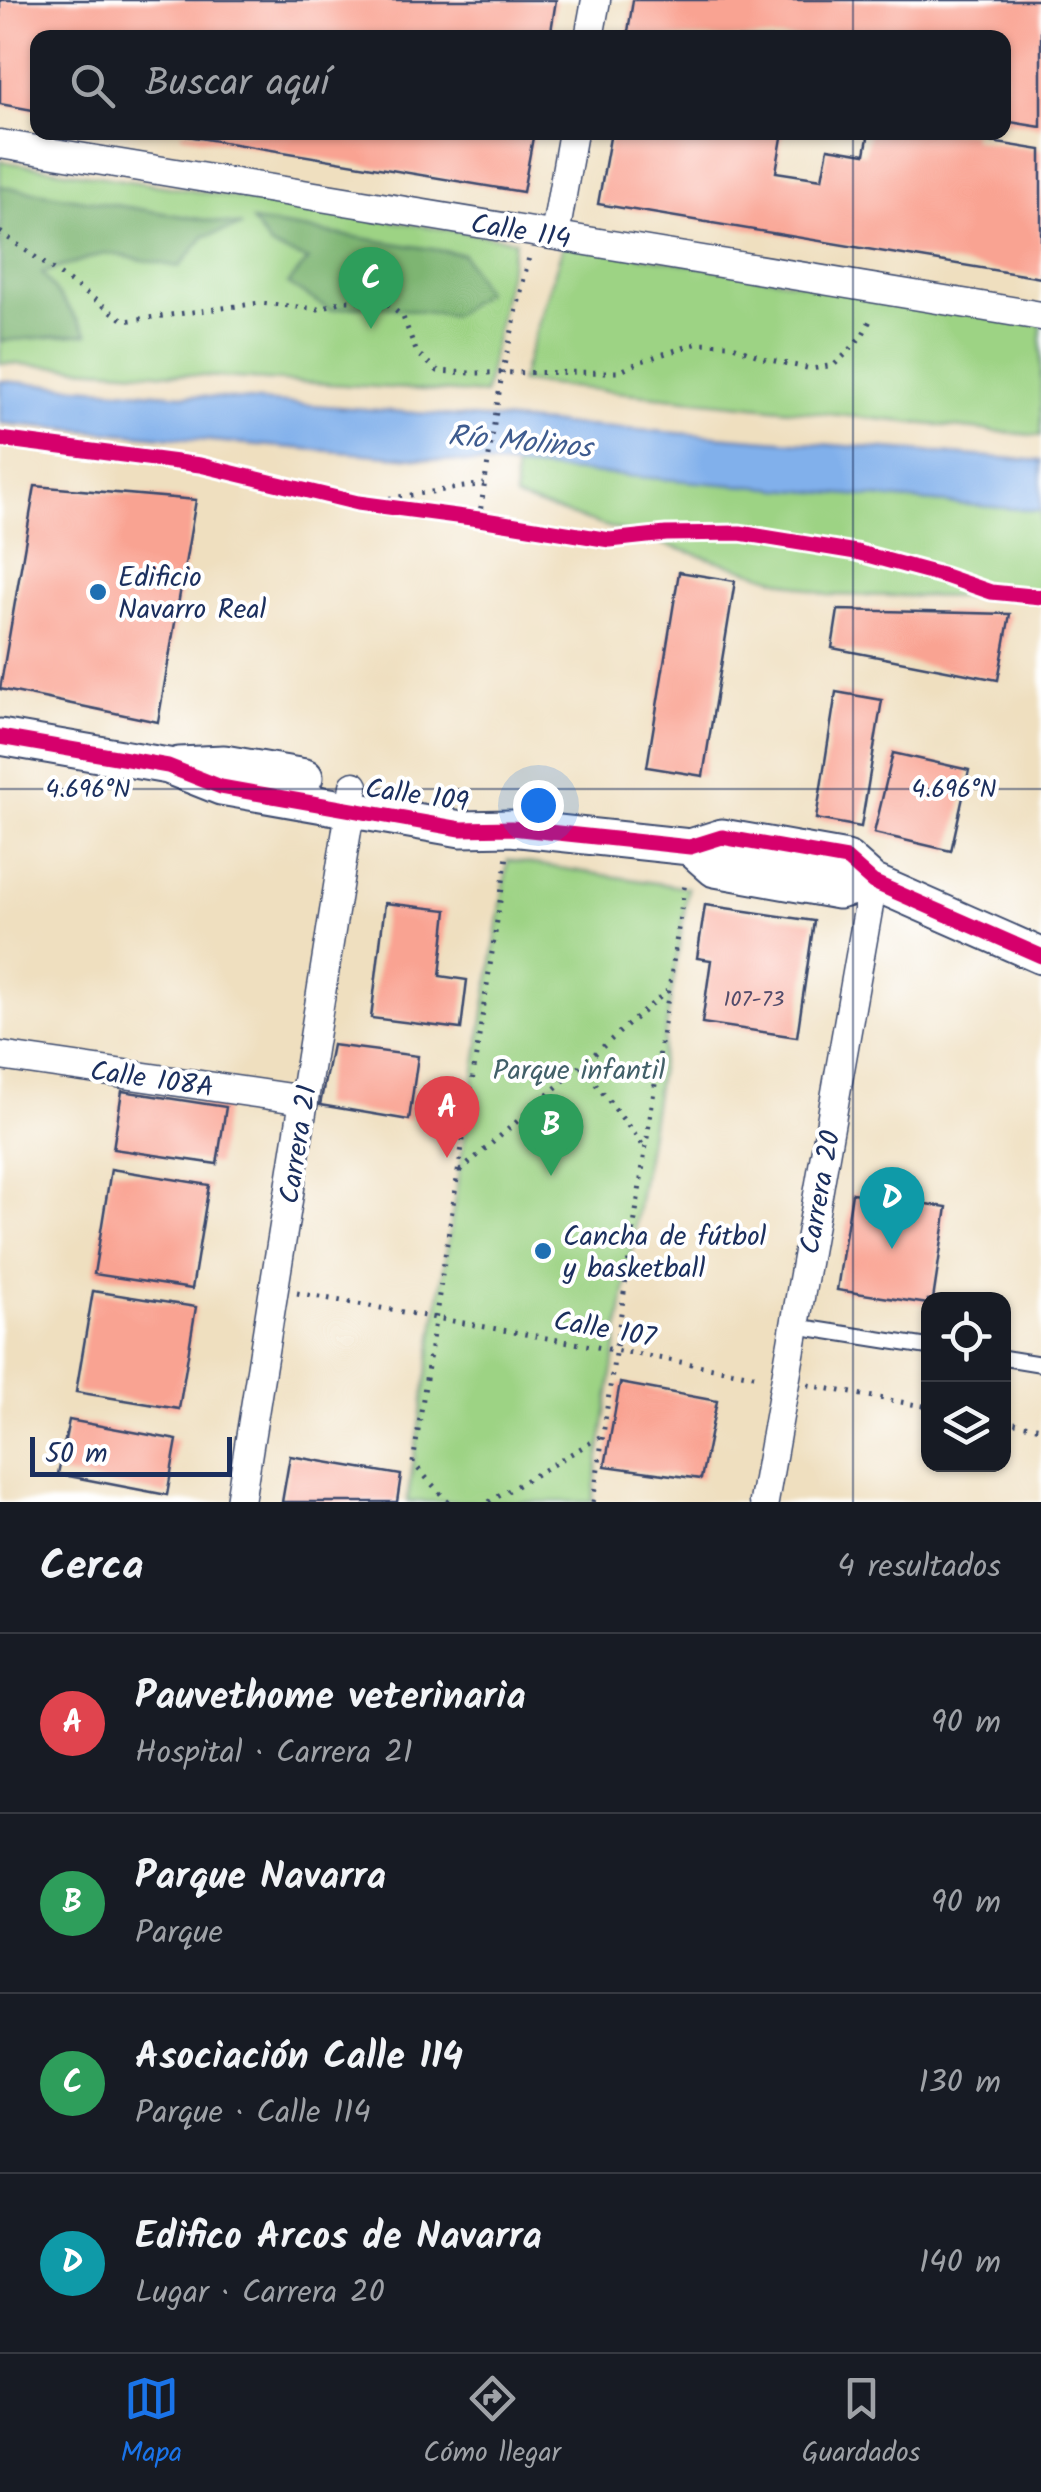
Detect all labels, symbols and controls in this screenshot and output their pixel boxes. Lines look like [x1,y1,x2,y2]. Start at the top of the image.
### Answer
search box [30,30,1011,140]
text: Buscar aquí [145,55,329,115]
icon: search [65,58,120,113]
street label: Calle 114 [467,202,574,263]
pin: C [338,246,404,329]
water label: Río Molinos [446,413,597,473]
place label: Edificio Navarro Real [118,556,267,633]
marker: Edificio Navarro Real [87,581,109,603]
street label: Calle 109 [362,767,472,826]
text: 4.696°N [45,770,131,810]
text: 4.696°N [911,770,997,810]
your location [513,780,564,831]
house number: 107-73 [724,983,784,1018]
park label: Parque infantil [493,1049,665,1094]
street label: Calle 108A [87,1050,216,1111]
pin: A [414,1076,480,1158]
street label: Carrera 21 [268,1082,331,1207]
pin: B [518,1094,584,1176]
street label: Carrera 20 [788,1127,854,1258]
pin: D [860,1166,924,1249]
place label: Cancha de fútbol y basketball [562,1215,767,1292]
marker: Cancha de fútbol y basketball [532,1240,554,1262]
map controls [921,1292,1011,1472]
button: locate [921,1292,1011,1382]
street label: Calle 107 [550,1299,660,1362]
button: layers [921,1382,1011,1472]
scale bar [30,1432,232,1476]
text: 50 m [45,1432,108,1477]
text: Cerca [40,1534,144,1601]
text: 4 resultados [837,1542,1001,1593]
text: Pauvethome veterinaria [135,1668,526,1728]
text: A [62,1698,83,1749]
text: 90 m [931,1698,1001,1749]
text: Hospital · Carrera 21 [135,1728,413,1779]
text: Parque Navarra [135,1848,386,1908]
text: B [63,1878,82,1929]
text: 90 m [931,1878,1001,1929]
text: Parque [135,1908,223,1959]
text: Asociación Calle 114 [135,2028,463,2088]
text: C [63,2058,82,2109]
text: 130 m [918,2058,1001,2109]
text: Parque · Calle 114 [135,2088,371,2139]
text: Edifico Arcos de Navarra [135,2208,542,2268]
text: D [62,2238,83,2289]
text: 140 m [919,2238,1001,2289]
text: Lugar · Carrera 20 [135,2268,385,2319]
tab: Mapa [120,2371,182,2476]
tab: Cómo llegar [423,2371,561,2476]
tab: Guardados [802,2371,921,2476]

